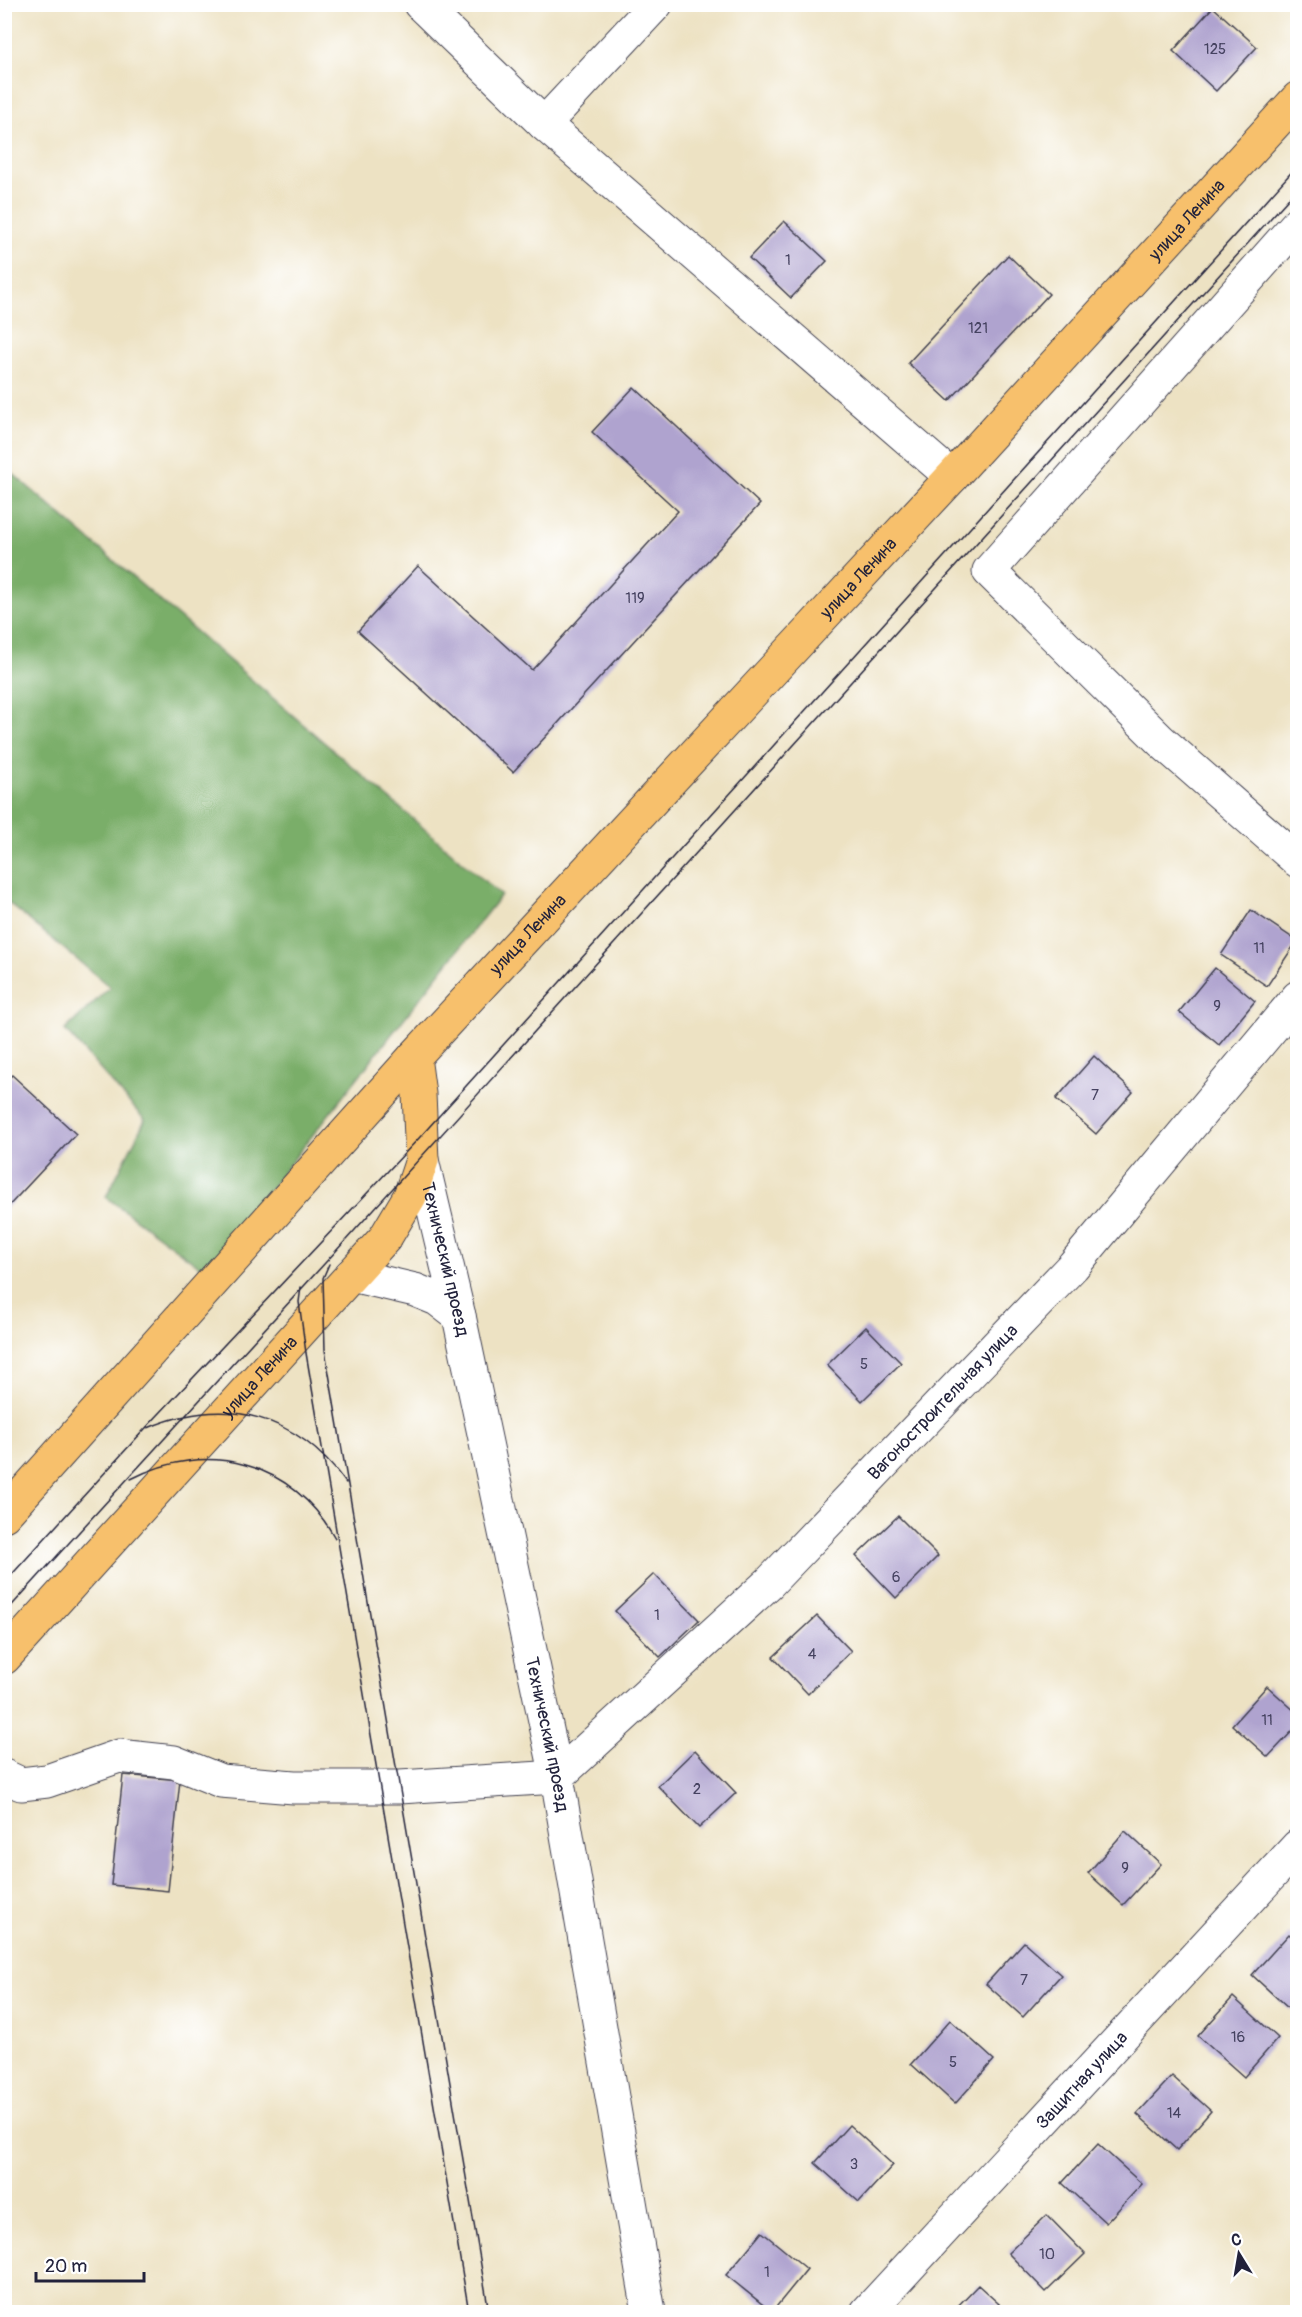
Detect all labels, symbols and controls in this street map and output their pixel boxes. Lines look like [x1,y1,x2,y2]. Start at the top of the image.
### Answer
house number: 125 [1204,40,1226,59]
street label: улица Ленина [1143,174,1230,267]
house number: 1 [785,251,791,270]
house number: 121 [968,319,988,338]
street label: улица Ленина [815,533,902,625]
house number: 119 [625,589,645,608]
street label: улица Ленина [484,889,572,981]
house number: 11 [1253,939,1265,958]
house number: 9 [1213,997,1221,1016]
house number: 7 [1091,1086,1099,1105]
street label: Технический проезд [416,1180,474,1339]
street label: Вагоностроительная улица [863,1320,1023,1485]
street label: улица Ленина [216,1331,303,1423]
house number: 5 [860,1355,868,1374]
house number: 6 [892,1568,900,1587]
house number: 1 [654,1606,660,1625]
house number: 4 [808,1645,817,1664]
street label: Технический проезд [520,1655,574,1814]
house number: 11 [1261,1711,1273,1730]
house number: 2 [693,1780,701,1799]
house number: 9 [1121,1859,1129,1878]
house number: 7 [1020,1971,1028,1990]
street label: Защитная улица [1031,2027,1133,2134]
house number: 16 [1231,2028,1245,2047]
house number: 5 [949,2053,957,2072]
house number: 14 [1167,2104,1182,2123]
house number: 3 [850,2155,858,2174]
north arrow [1209,2224,1269,2284]
text: С [1230,2229,1243,2251]
scale bar [36,2245,144,2283]
house number: 10 [1039,2245,1055,2264]
text: 20 m [45,2255,87,2278]
house number: 1 [764,2263,770,2282]

